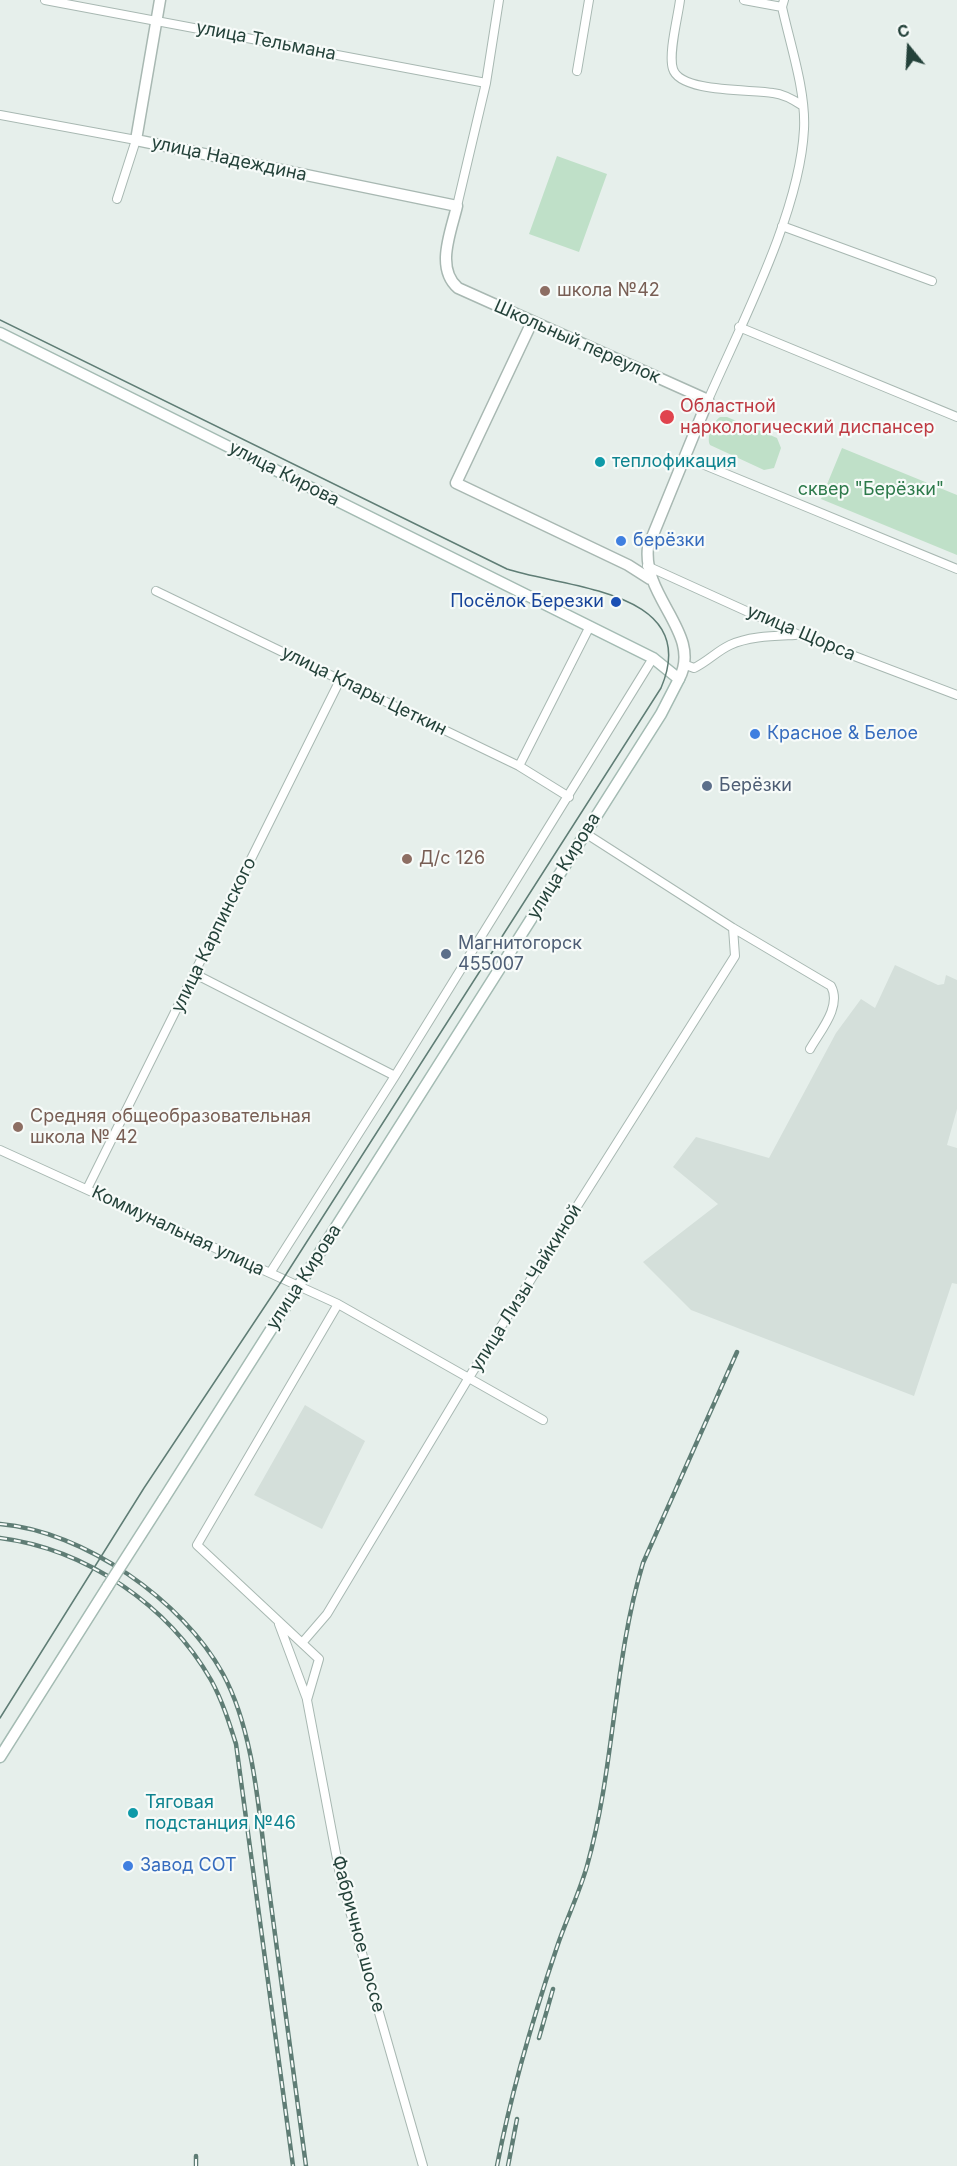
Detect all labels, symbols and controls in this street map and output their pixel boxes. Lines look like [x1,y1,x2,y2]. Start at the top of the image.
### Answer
street label: улица Тельмана [194,17,338,65]
north arrow [879,18,939,78]
text: С [895,20,912,42]
street label: улица Надеждина [149,132,309,186]
place label: школа №42 [557,280,660,302]
marker: школа №42 [538,284,552,298]
street label: Школьный переулок [490,296,664,388]
place label: Областной наркологический диспансер [680,396,934,438]
marker: Областной наркологический диспансер [658,408,676,426]
street label: улица Кирова [225,437,343,511]
place label: теплофикация [612,451,737,473]
marker: теплофикация [593,455,607,469]
park label: сквер "Берёзки" [798,479,944,501]
place label: берёзки [633,530,705,552]
marker: берёзки [614,534,628,548]
place label: Посёлок Березки [450,591,604,613]
marker: Посёлок Березки [609,595,623,609]
street label: улица Щорса [743,600,859,666]
street label: улица Клары Цеткин [278,642,450,740]
place label: Красное & Белое [767,723,918,745]
marker: Красное & Белое [748,727,762,741]
place label: Берёзки [719,775,792,797]
marker: Берёзки [700,779,714,793]
street label: улица Кирова [523,809,605,923]
place label: Д/с 126 [419,848,485,870]
marker: Д/с 126 [400,852,414,866]
street label: улица Карпинского [167,854,261,1016]
place label: Магнитогорск 455007 [458,933,582,976]
marker: Магнитогорск 455007 [439,947,453,961]
place label: Средняя общеобразовательная школа № 42 [30,1106,311,1148]
marker: Средняя общеобразовательная школа № 42 [11,1120,25,1134]
street label: Коммунальная улица [88,1181,268,1281]
street label: улица Лизы Чайкиной [466,1200,586,1376]
street label: улица Кирова [262,1220,346,1334]
place label: Тяговая подстанция №46 [145,1792,296,1834]
marker: Тяговая подстанция №46 [126,1806,140,1820]
street label: Фабричное шоссе [327,1853,389,2015]
place label: Завод СОТ [140,1855,237,1877]
marker: Завод СОТ [121,1859,135,1873]

